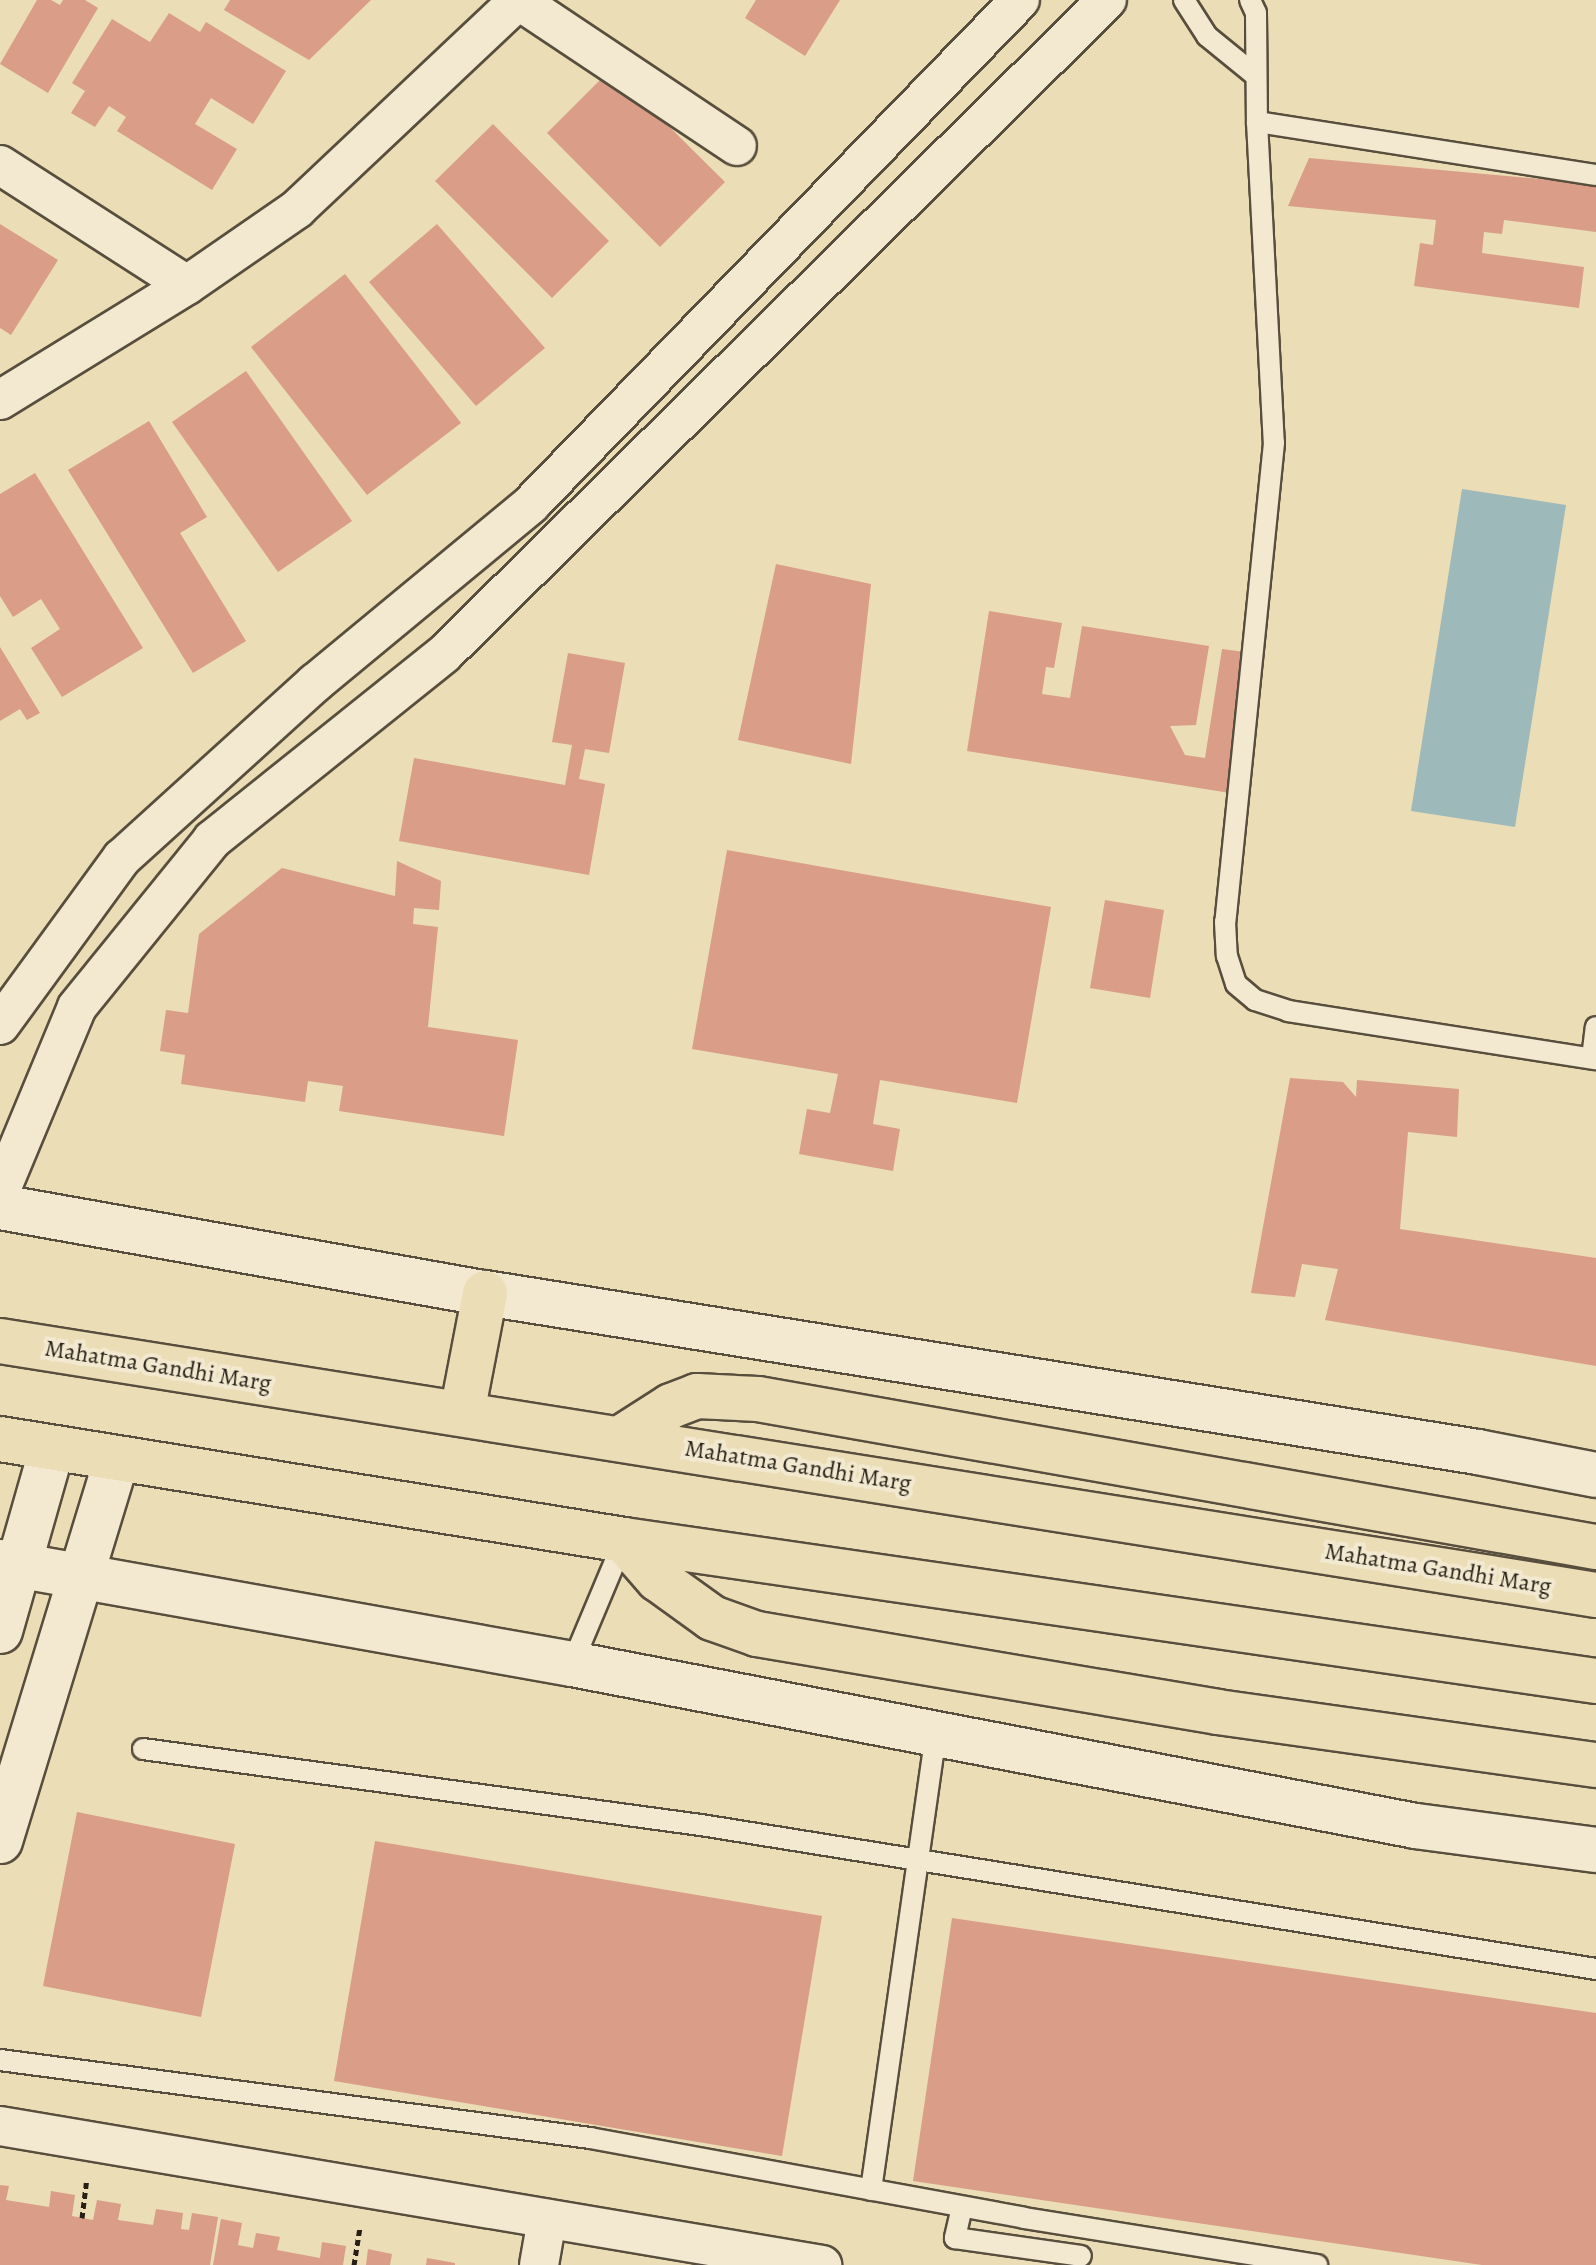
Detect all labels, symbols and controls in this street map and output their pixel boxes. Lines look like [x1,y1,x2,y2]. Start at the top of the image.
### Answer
street label: Mahatma Gandhi Marg [43,1334,273,1398]
street label: Mahatma Gandhi Marg [683,1434,913,1498]
street label: Mahatma Gandhi Marg [1323,1537,1553,1601]

